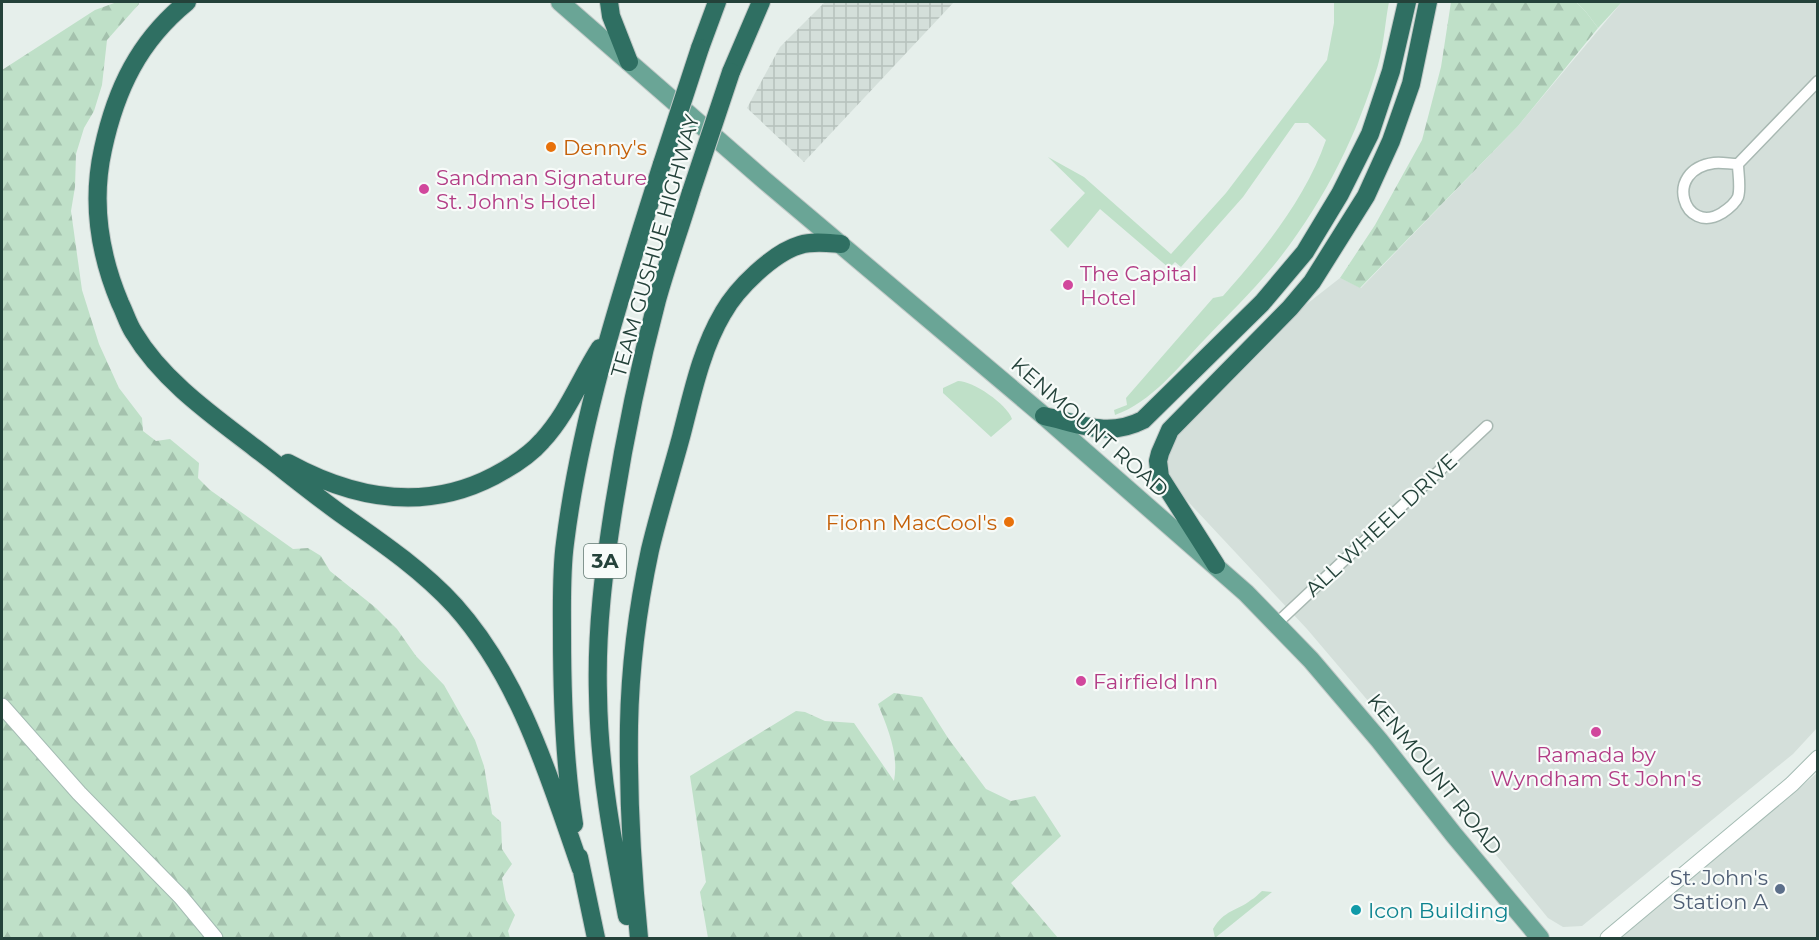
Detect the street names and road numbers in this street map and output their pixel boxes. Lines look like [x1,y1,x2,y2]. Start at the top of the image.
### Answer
street label: TEAM GUSHUE HIGHWAY [605,111,705,380]
street label: KENMOUNT ROAD [1006,352,1174,502]
street label: ALL WHEEL DRIVE [1300,448,1462,602]
road number: 3A [584,544,626,578]
street label: KENMOUNT ROAD [1362,688,1508,860]

